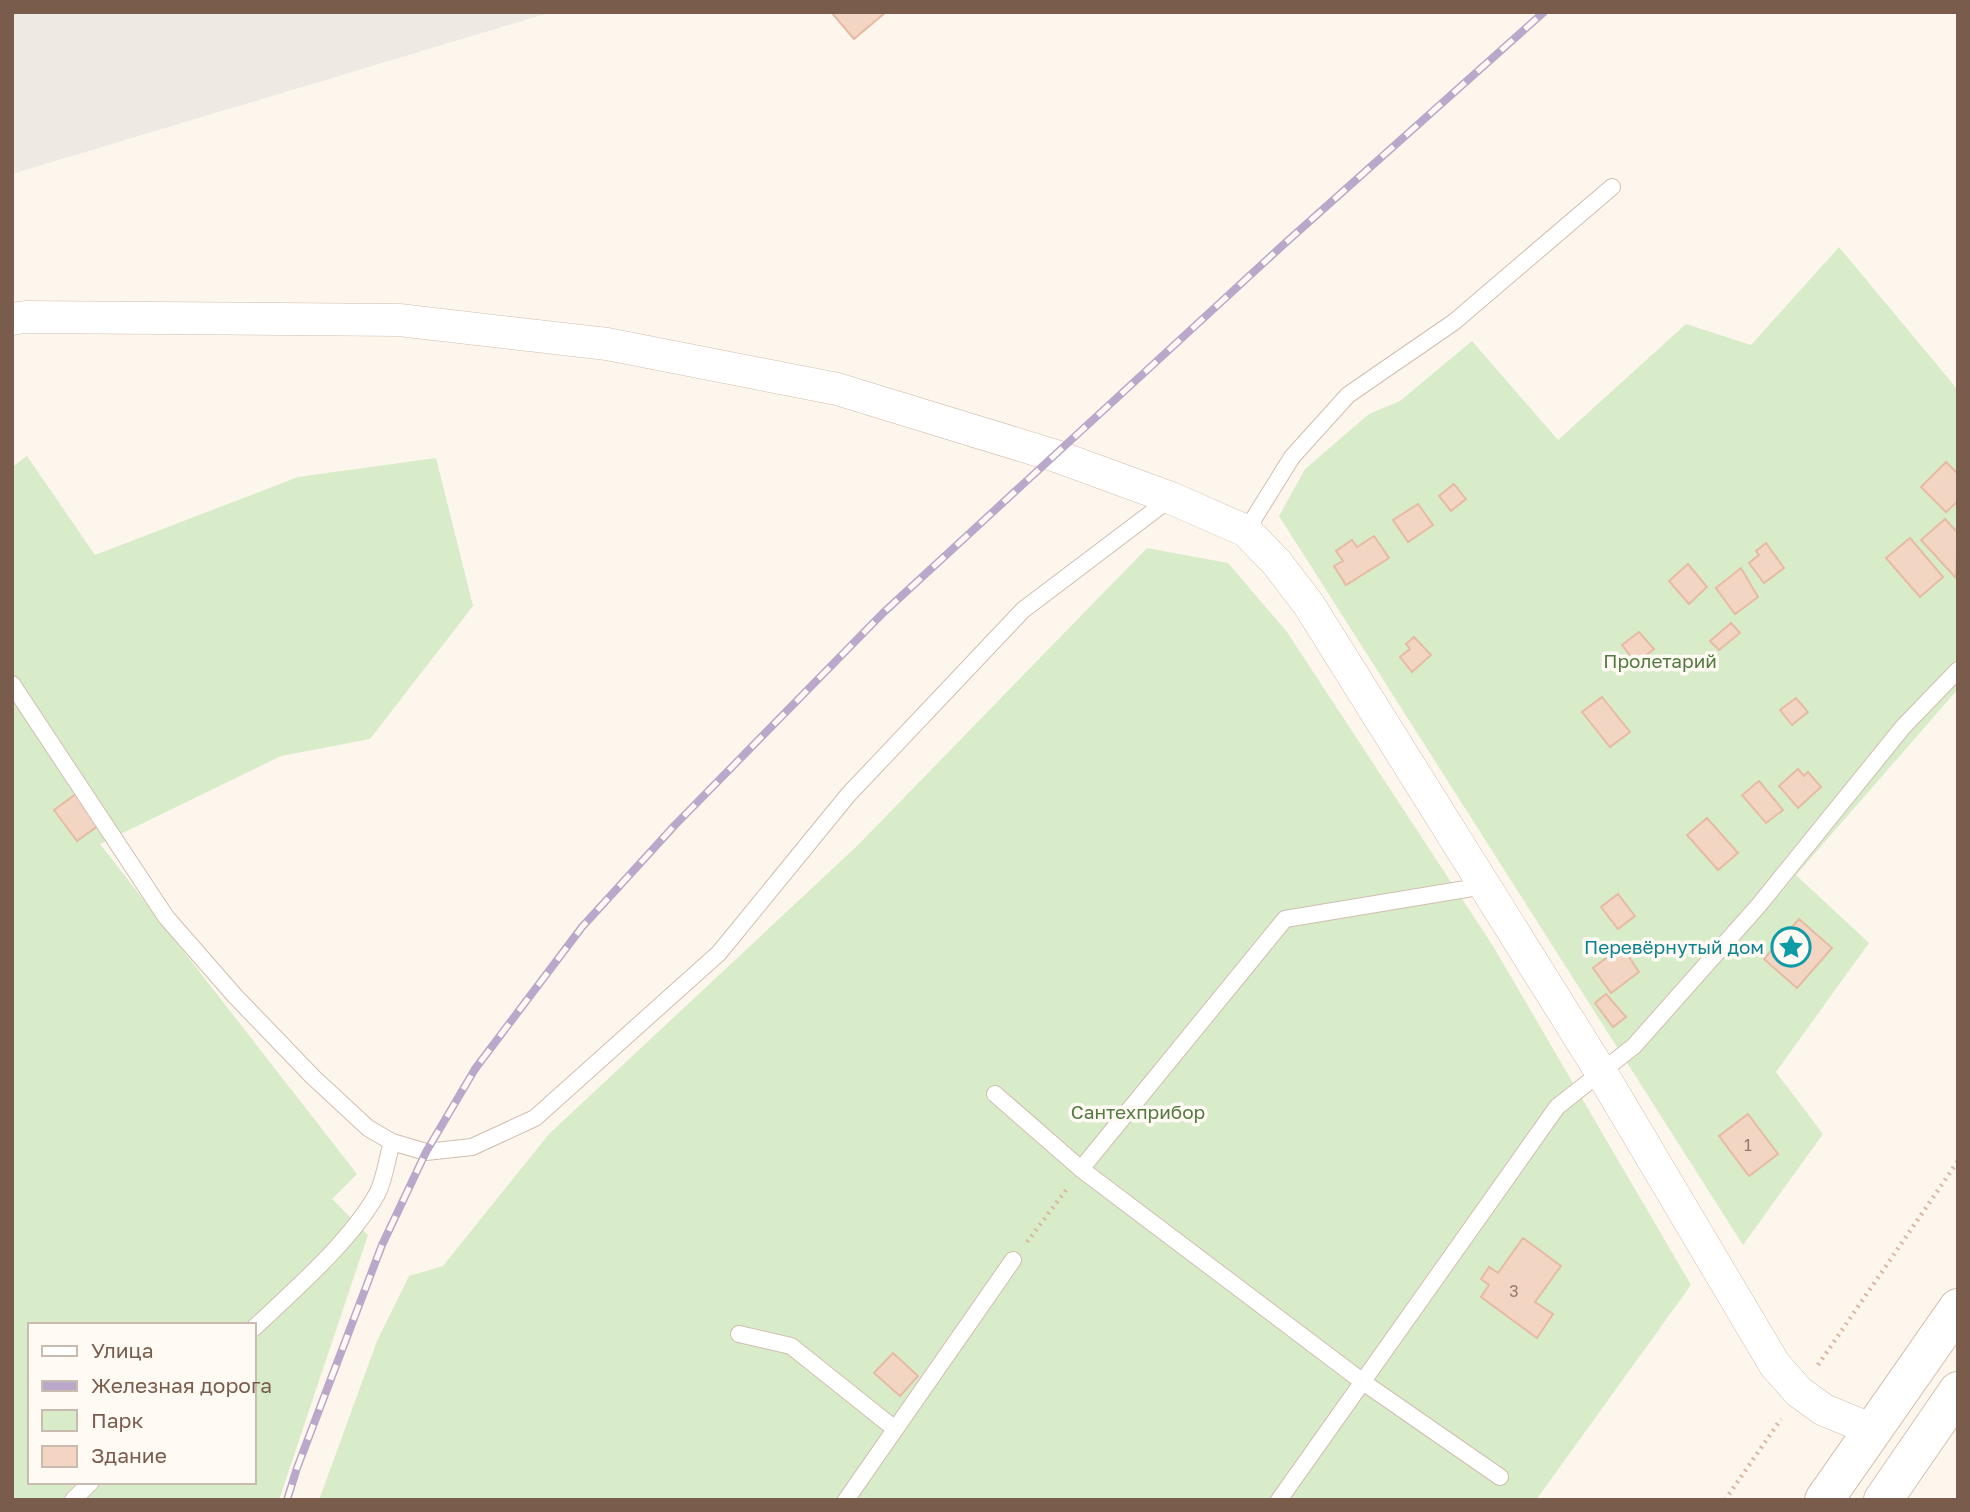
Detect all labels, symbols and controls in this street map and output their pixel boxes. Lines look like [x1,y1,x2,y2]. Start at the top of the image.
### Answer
park label: Пролетарий [1603,649,1717,672]
place icon: Перевёрнутый дом [1770,926,1812,968]
place label: Перевёрнутый дом [1584,935,1764,958]
park label: Сантехприбор [1071,1100,1205,1123]
house number: 1 [1744,1135,1752,1155]
house number: 3 [1509,1281,1519,1301]
legend [28,1323,256,1484]
text: Улица [91,1337,154,1363]
text: Железная дорога [91,1372,272,1398]
text: Парк [91,1407,144,1433]
text: Здание [91,1442,167,1468]

